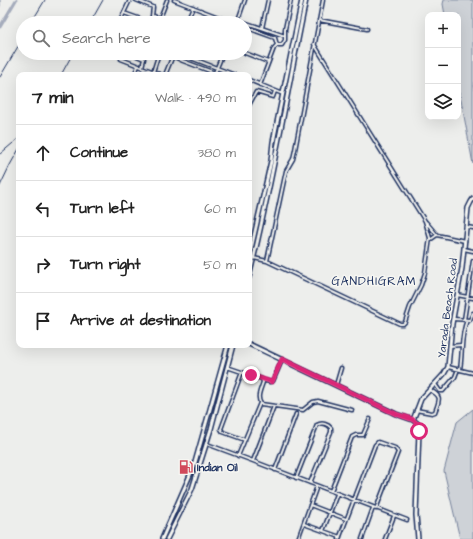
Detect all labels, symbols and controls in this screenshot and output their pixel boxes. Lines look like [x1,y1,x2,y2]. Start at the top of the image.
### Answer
map controls [425,12,461,120]
button: + [425,12,461,48]
search box [16,16,252,60]
icon: search [30,27,52,49]
text: Search here [62,28,151,49]
button: − [425,48,461,84]
button: layers [425,84,461,120]
text: 7 min [32,86,74,110]
text: Walk · 490 m [155,89,236,107]
icon: ahead [32,142,54,164]
text: Continue [70,142,128,163]
text: 380 m [197,144,236,162]
icon: left [32,198,54,220]
text: Turn left [70,198,134,219]
text: 60 m [204,200,236,218]
icon: right [32,254,54,276]
text: Turn right [70,254,141,275]
text: 50 m [203,256,236,274]
street label: Yarada Beach Road [434,257,461,359]
district label: GANDHIGRAM [332,273,416,290]
icon: arrive [32,310,54,332]
text: Arrive at destination [70,310,211,331]
route end [242,366,260,384]
route start [410,422,428,440]
fuel station icon: Indian Oil [178,459,194,475]
place label: Indian Oil [197,460,238,475]

